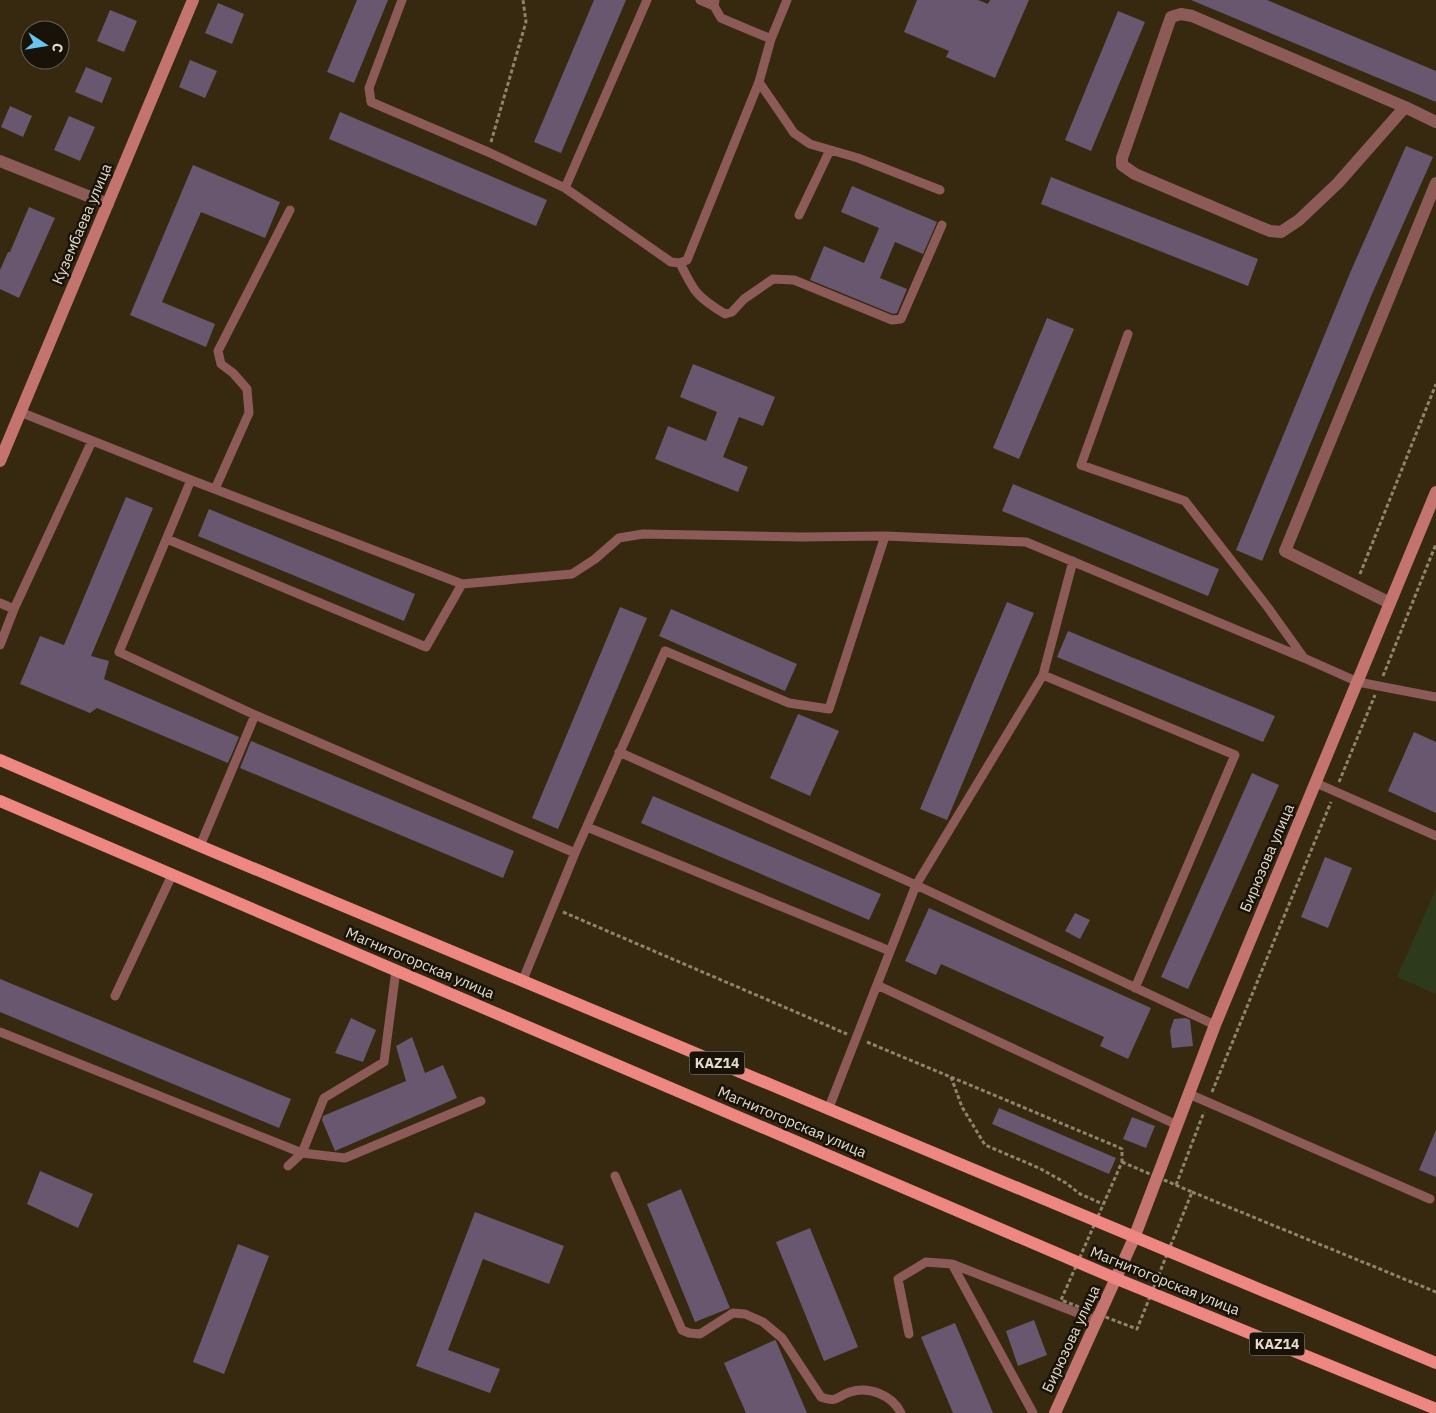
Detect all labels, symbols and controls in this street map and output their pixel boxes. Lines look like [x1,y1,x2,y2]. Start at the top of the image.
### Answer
north arrow [20,20,70,70]
text: С [48,41,67,54]
street label: Кузембаева улица [48,161,116,287]
street label: Бирюзова улица [1235,801,1298,915]
street label: Магнитогорская улица [343,923,497,1002]
road number: KAZ14 [690,1052,744,1074]
street label: Магнитогорская улица [715,1082,869,1161]
street label: Магнитогорская улица [1088,1242,1243,1319]
street label: Бирюзова улица [1037,1282,1104,1395]
road number: KAZ14 [1250,1332,1304,1356]

